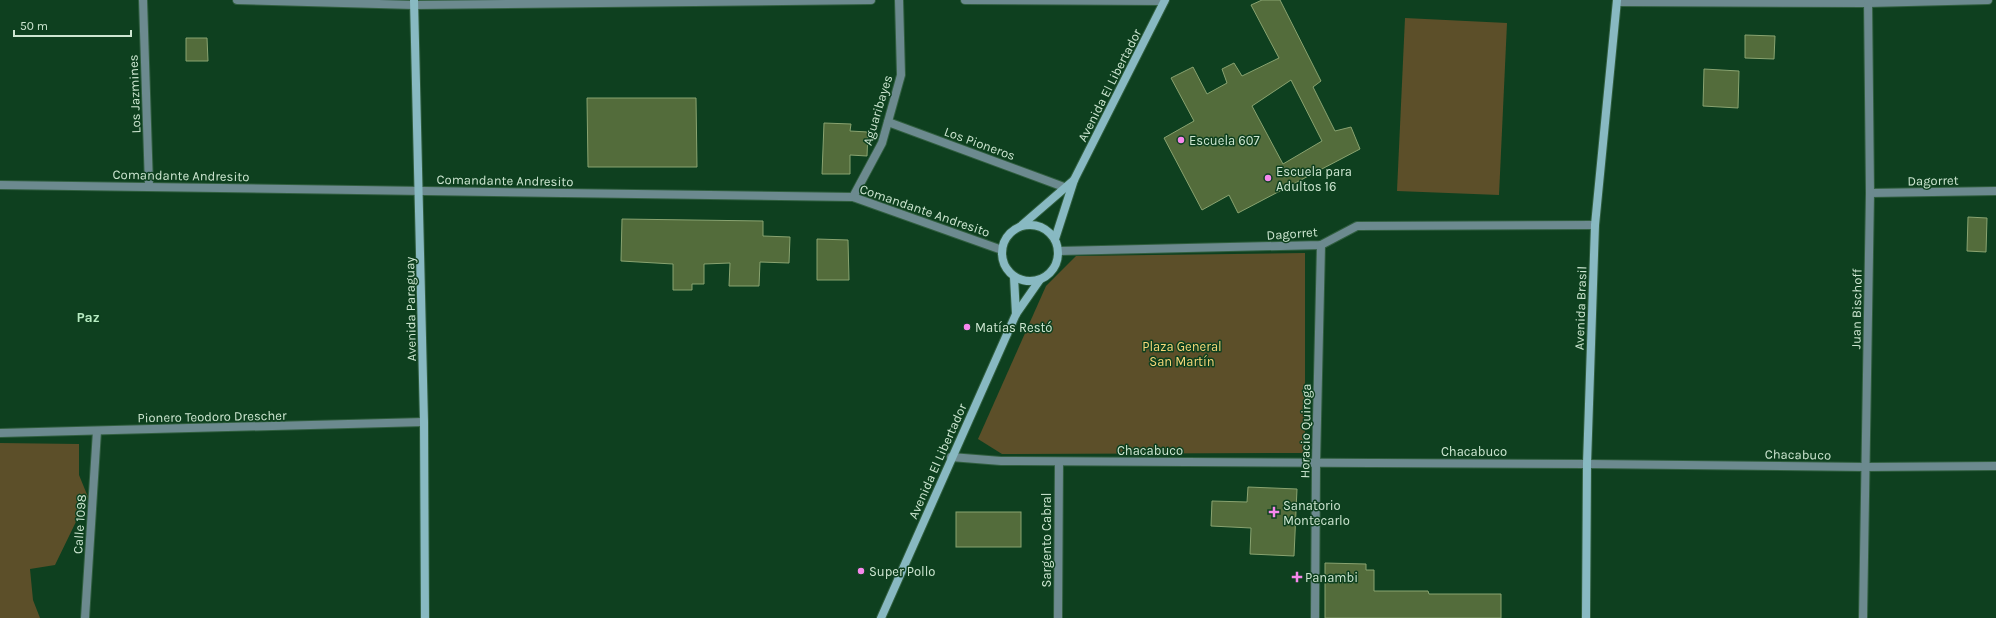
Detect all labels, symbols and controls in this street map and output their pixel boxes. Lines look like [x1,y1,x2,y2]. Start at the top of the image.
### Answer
scale bar [14,12,131,38]
text: 50 m [20,19,48,33]
street label: Avenida El Libertador [1074,26,1145,144]
street label: Los Jazmines [126,54,143,134]
street label: Aguaribayes [860,73,895,147]
street label: Los Pioneros [942,124,1018,163]
place label: Escuela 607 [1189,133,1260,148]
marker: Escuela 607 [1176,135,1186,145]
place label: Escuela para Adultos 16 [1276,164,1352,194]
street label: Comandante Andresito [113,167,249,184]
street label: Comandante Andresito [437,172,573,189]
marker: Escuela para Adultos 16 [1263,173,1273,183]
street label: Dagorret [1907,173,1959,188]
street label: Comandante Andresito [858,181,992,240]
street label: Dagorret [1266,224,1318,243]
street label: Avenida Paraguay [402,257,419,361]
street label: Avenida Brasil [1572,266,1589,350]
street label: Juan Bischoff [1848,268,1865,349]
district label: Paz [76,309,100,326]
place label: Matías Restó [975,320,1052,335]
marker: Matías Restó [962,322,972,332]
park label: Plaza General San Martín [1142,339,1222,369]
street label: Horacio Quiroga [1297,383,1314,479]
street label: Avenida El Libertador [905,401,970,521]
street label: Pionero Teodoro Drescher [137,408,287,425]
street label: Chacabuco [1117,443,1183,458]
street label: Chacabuco [1441,444,1507,459]
street label: Chacabuco [1765,446,1831,463]
street label: Sargento Cabral [1039,493,1054,587]
street label: Calle 1098 [70,494,89,554]
place label: Sanatorio Montecarlo [1283,498,1350,528]
marker: Sanatorio Montecarlo [1268,506,1280,518]
place label: Super Pollo [869,564,935,579]
marker: Super Pollo [856,566,866,576]
place label: Panambi [1305,570,1358,585]
marker: Panambi [1292,572,1302,582]

